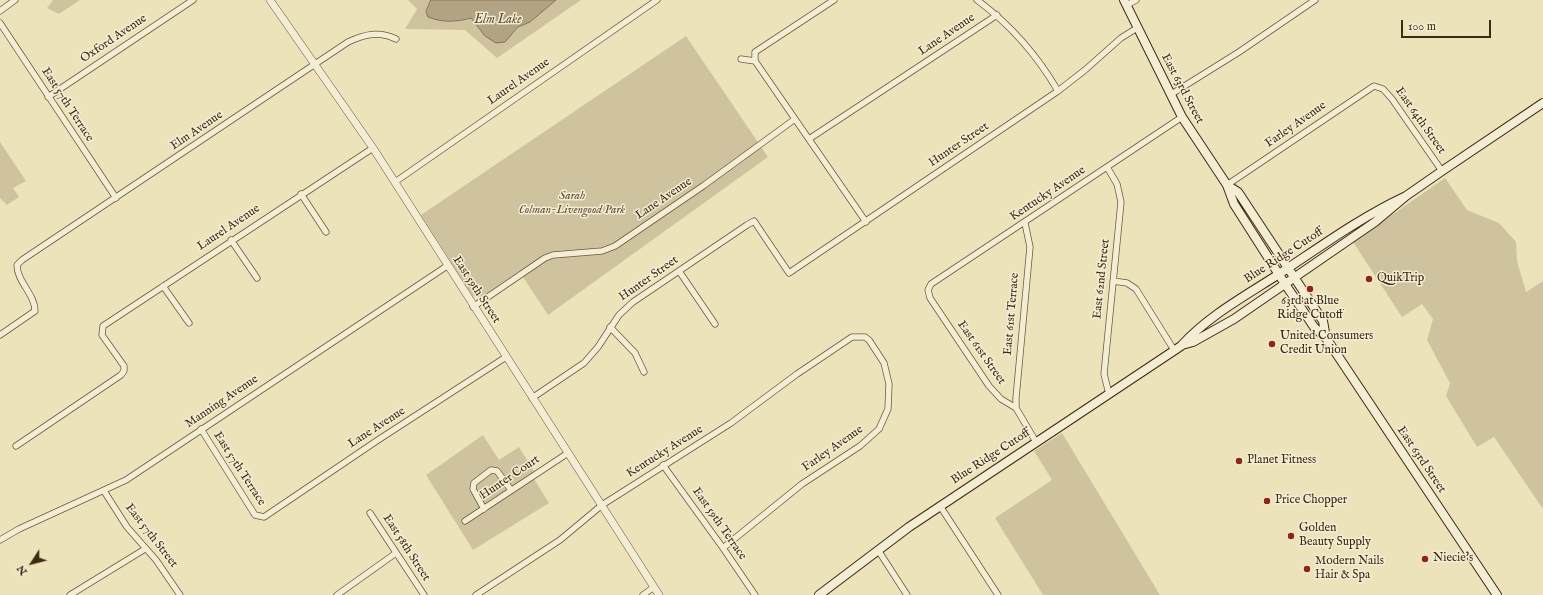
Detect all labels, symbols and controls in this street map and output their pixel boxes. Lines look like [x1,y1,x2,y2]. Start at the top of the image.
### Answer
street label: Lane Avenue [916,11,978,59]
street label: Oxford Avenue [78,12,150,66]
water label: Elm Lake [474,12,522,28]
scale bar [1403,12,1493,38]
text: 100 m [1408,19,1436,34]
street label: East 63rd Street [1158,52,1206,126]
street label: Laurel Avenue [485,55,553,109]
street label: East 57th Terrace [38,65,96,145]
street label: East 64th Street [1392,85,1448,157]
street label: Farley Avenue [1263,99,1329,151]
street label: Elm Avenue [168,108,226,154]
street label: Hunter Street [926,120,992,170]
street label: Kentucky Avenue [1008,164,1088,224]
street label: Lane Avenue [633,175,695,223]
park label: Sarah Colman-Livengood Park [519,190,625,218]
street label: Laurel Avenue [195,202,263,254]
street label: Blue Ridge Cutoff [1242,225,1326,287]
street label: East 62nd Street [1091,238,1113,320]
street label: Hunter Street [617,253,681,305]
street label: East 59th Street [449,254,503,326]
street label: East 61st Terrace [1001,272,1023,356]
place label: QuikTrip [1377,272,1424,286]
marker: QuikTrip [1364,274,1374,284]
marker: 63rd at Blue Ridge Cutoff [1305,284,1315,294]
place label: 63rd at Blue Ridge Cutoff [1277,295,1343,323]
street label: East 61st Street [954,318,1008,388]
place label: United Consumers Credit Union [1280,330,1373,358]
marker: United Consumers Credit Union [1267,339,1277,349]
street label: Manning Avenue [183,372,261,432]
street label: Lane Avenue [346,404,408,452]
street label: Kentucky Avenue [624,423,706,481]
street label: Farley Avenue [800,423,866,475]
street label: East 63rd Street [1393,424,1449,496]
street label: Blue Ridge Cutoff [949,426,1033,488]
street label: East 57th Terrace [210,429,268,509]
street label: Hunter Court [477,453,543,503]
place label: Planet Fitness [1247,454,1316,468]
marker: Planet Fitness [1234,456,1244,466]
street label: East 59th Terrace [689,485,749,563]
place label: Price Chopper [1275,494,1347,508]
marker: Price Chopper [1262,496,1272,506]
street label: East 57th Street [122,501,180,571]
street label: East 58th Street [379,512,433,584]
place label: Golden Beauty Supply [1299,522,1371,550]
marker: Golden Beauty Supply [1286,531,1296,541]
north arrow [12,543,52,583]
place label: Niecie's [1433,552,1473,566]
marker: Niecie's [1420,554,1430,564]
place label: Modern Nails Hair & Spa [1315,555,1384,583]
text: N [14,562,31,578]
marker: Modern Nails Hair & Spa [1302,564,1312,574]

